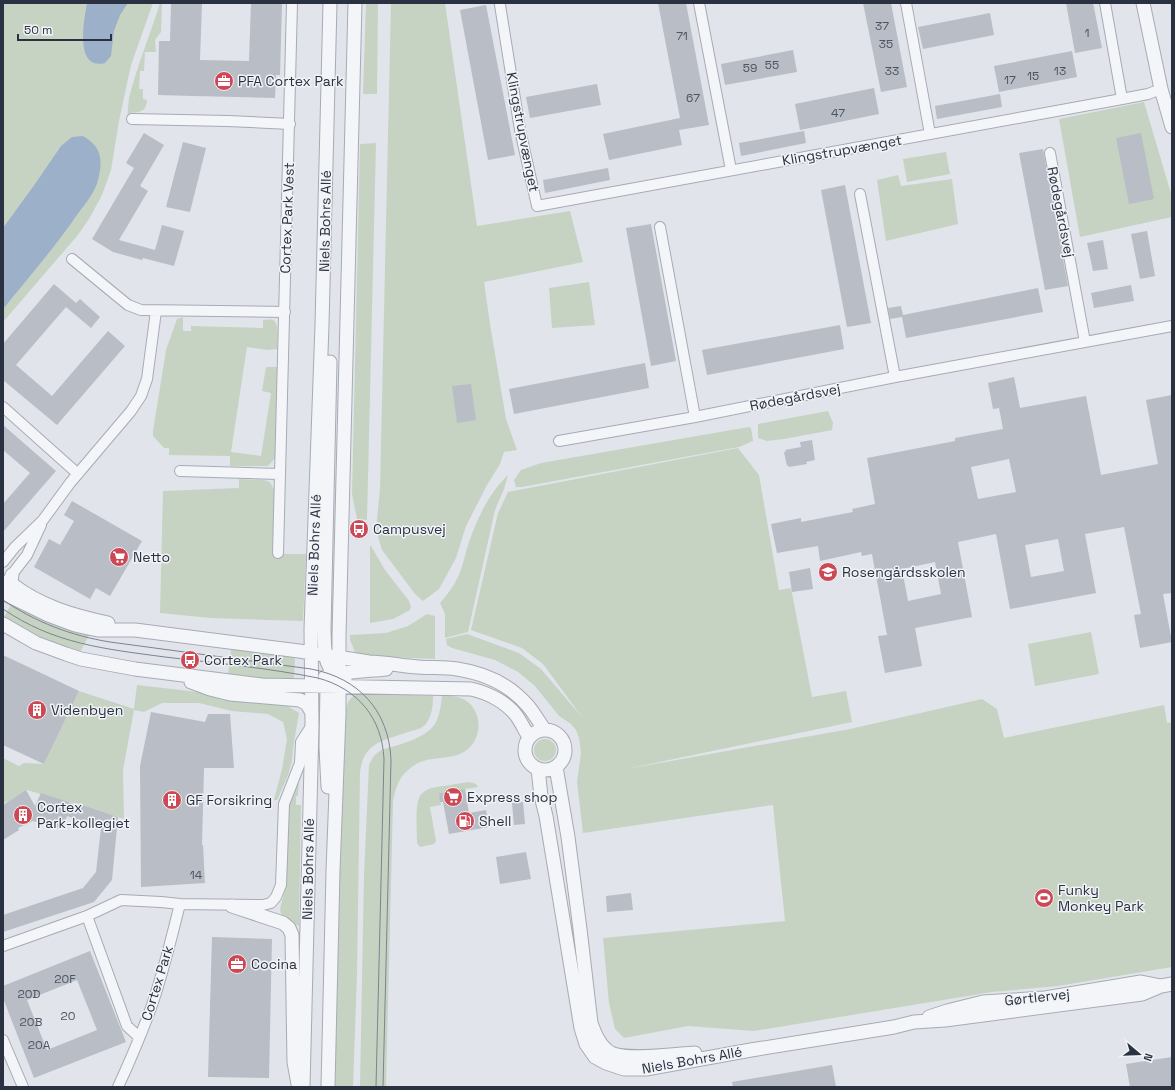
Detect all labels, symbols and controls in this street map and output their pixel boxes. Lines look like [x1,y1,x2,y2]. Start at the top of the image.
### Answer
scale bar [18,16,111,42]
house number: 37 [875,18,889,34]
text: 50 m [24,22,52,38]
house number: 1 [1084,25,1090,41]
house number: 71 [676,28,688,44]
house number: 35 [879,36,893,52]
house number: 55 [765,57,779,73]
house number: 59 [743,60,757,76]
house number: 33 [885,63,899,79]
house number: 13 [1054,63,1066,79]
house number: 15 [1027,68,1039,84]
office icon: PFA Cortex Park [213,70,235,92]
street label: Klingstrupvænget [503,71,543,193]
place label: PFA Cortex Park [238,72,344,90]
house number: 17 [1004,72,1016,88]
house number: 67 [686,90,700,106]
house number: 47 [831,105,845,121]
street label: Klingstrupvænget [781,131,903,169]
street label: Cortex Park Vest [276,162,298,274]
street label: Rødegårdsvej [1043,165,1079,259]
street label: Niels Bohrs Allé [315,170,335,272]
street label: Rødegårdsvej [748,379,842,415]
street label: Niels Bohrs Allé [303,494,325,596]
bus stop icon: Campusvej [348,518,370,540]
place label: Campusvej [373,520,446,538]
supermarket icon: Netto [108,546,130,568]
place label: Netto [133,548,170,566]
school or university icon: Rosengårdsskolen [817,561,839,583]
place label: Rosengårdsskolen [842,563,966,581]
bus stop icon: Cortex Park [179,649,201,671]
place label: Cortex Park [204,651,282,669]
building icon: Videnbyen [26,699,48,721]
place label: Videnbyen [51,701,123,719]
supermarket icon: Express shop [442,786,464,808]
place label: Express shop [467,788,558,806]
building icon: GF Forsikring [161,789,183,811]
place label: GF Forsikring [186,791,272,809]
place label: Cortex Park-kollegiet [37,798,130,832]
building icon: Cortex Park-kollegiet [12,804,34,826]
fuel station icon: Shell [454,810,476,832]
place label: Shell [479,812,511,830]
street label: Niels Bohrs Allé [298,818,318,920]
house number: 14 [190,867,203,883]
place label: Funky Monkey Park [1058,881,1145,915]
sports icon: Funky Monkey Park [1033,887,1055,909]
street label: Cortex Park [137,943,177,1023]
office icon: Cocina [226,953,248,975]
place label: Cocina [251,955,297,973]
house number: 20F [54,971,76,987]
street label: Gørtlervej [1003,985,1071,1009]
house number: 20D [18,986,40,1002]
house number: 20 [61,1008,75,1024]
house number: 20B [20,1014,42,1030]
north arrow [1119,1034,1159,1074]
house number: 20A [28,1037,51,1053]
street label: Niels Bohrs Allé [640,1042,744,1078]
text: N [1141,1051,1156,1063]

